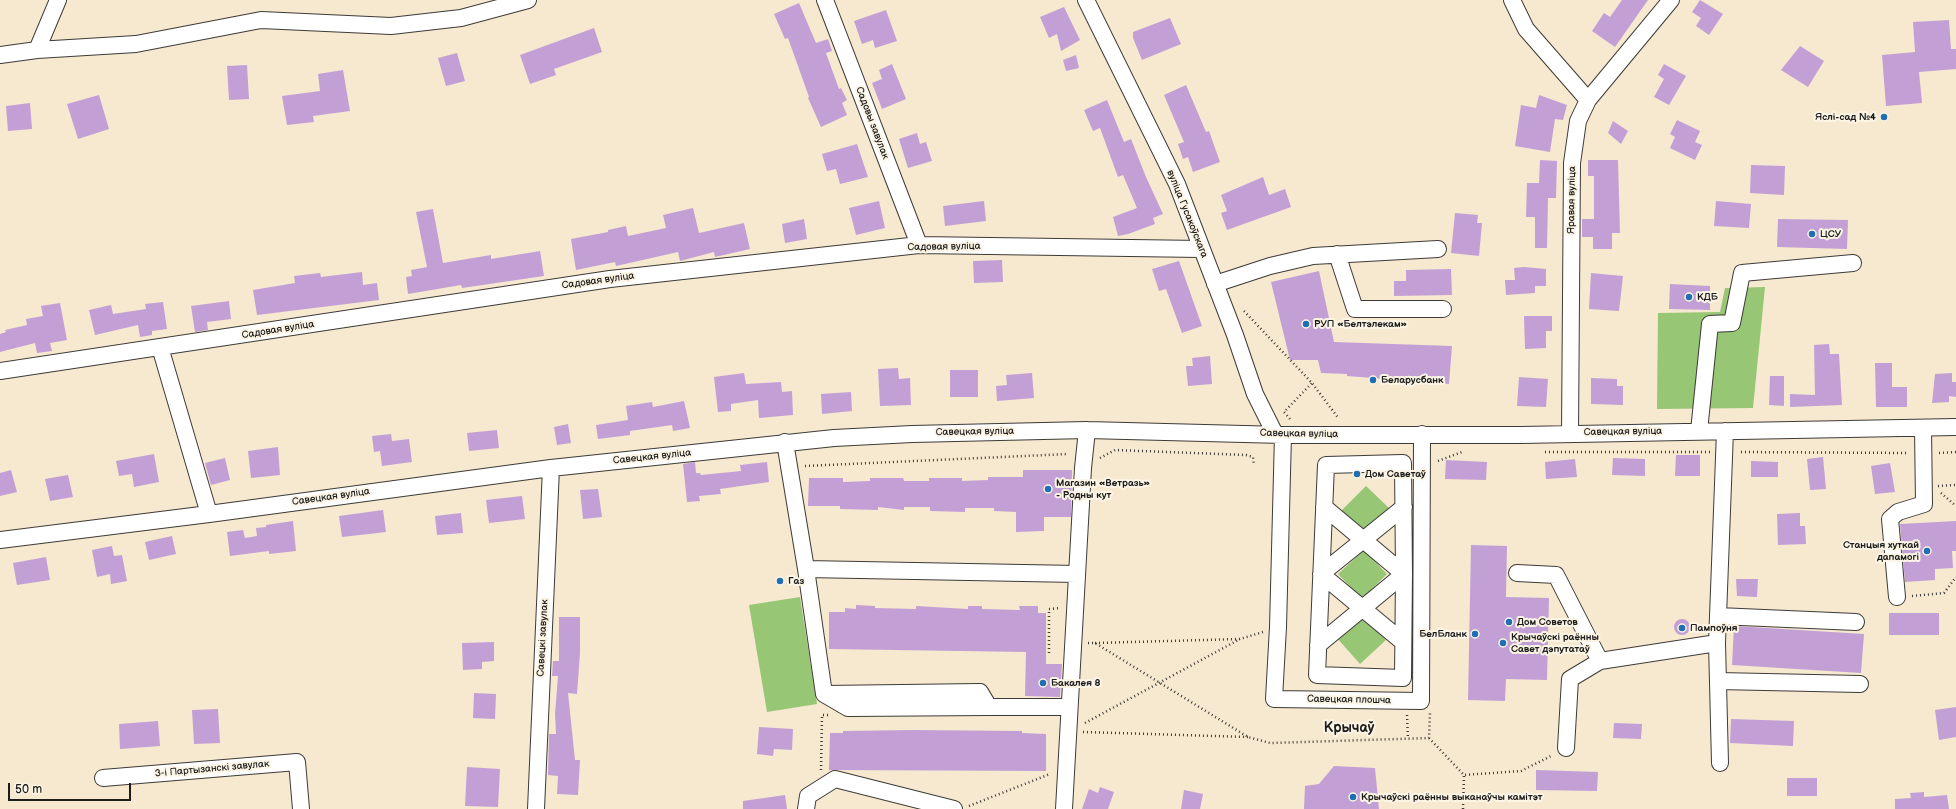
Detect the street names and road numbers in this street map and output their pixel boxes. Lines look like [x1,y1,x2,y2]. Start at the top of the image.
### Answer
street label: Садовы завулак [853,85,891,161]
street label: Яравая вуліца [1565,166,1579,234]
street label: вуліца Гусакоўскага [1164,168,1210,260]
street label: Садовая вуліца [907,240,981,254]
street label: Садовая вуліца [561,270,635,292]
street label: Садовая вуліца [241,318,315,342]
street label: Савецкая вуліца [936,425,1014,439]
street label: Савецкая вуліца [1584,425,1662,439]
street label: Савецкая вуліца [1260,427,1338,441]
street label: Савецкая вуліца [612,447,692,467]
street label: Савецкая вуліца [291,486,371,508]
street label: Савецкі завулак [535,599,551,677]
street label: Савецкая плошча [1307,693,1391,707]
street label: 3-і Партызанскі завулак [154,758,270,780]

